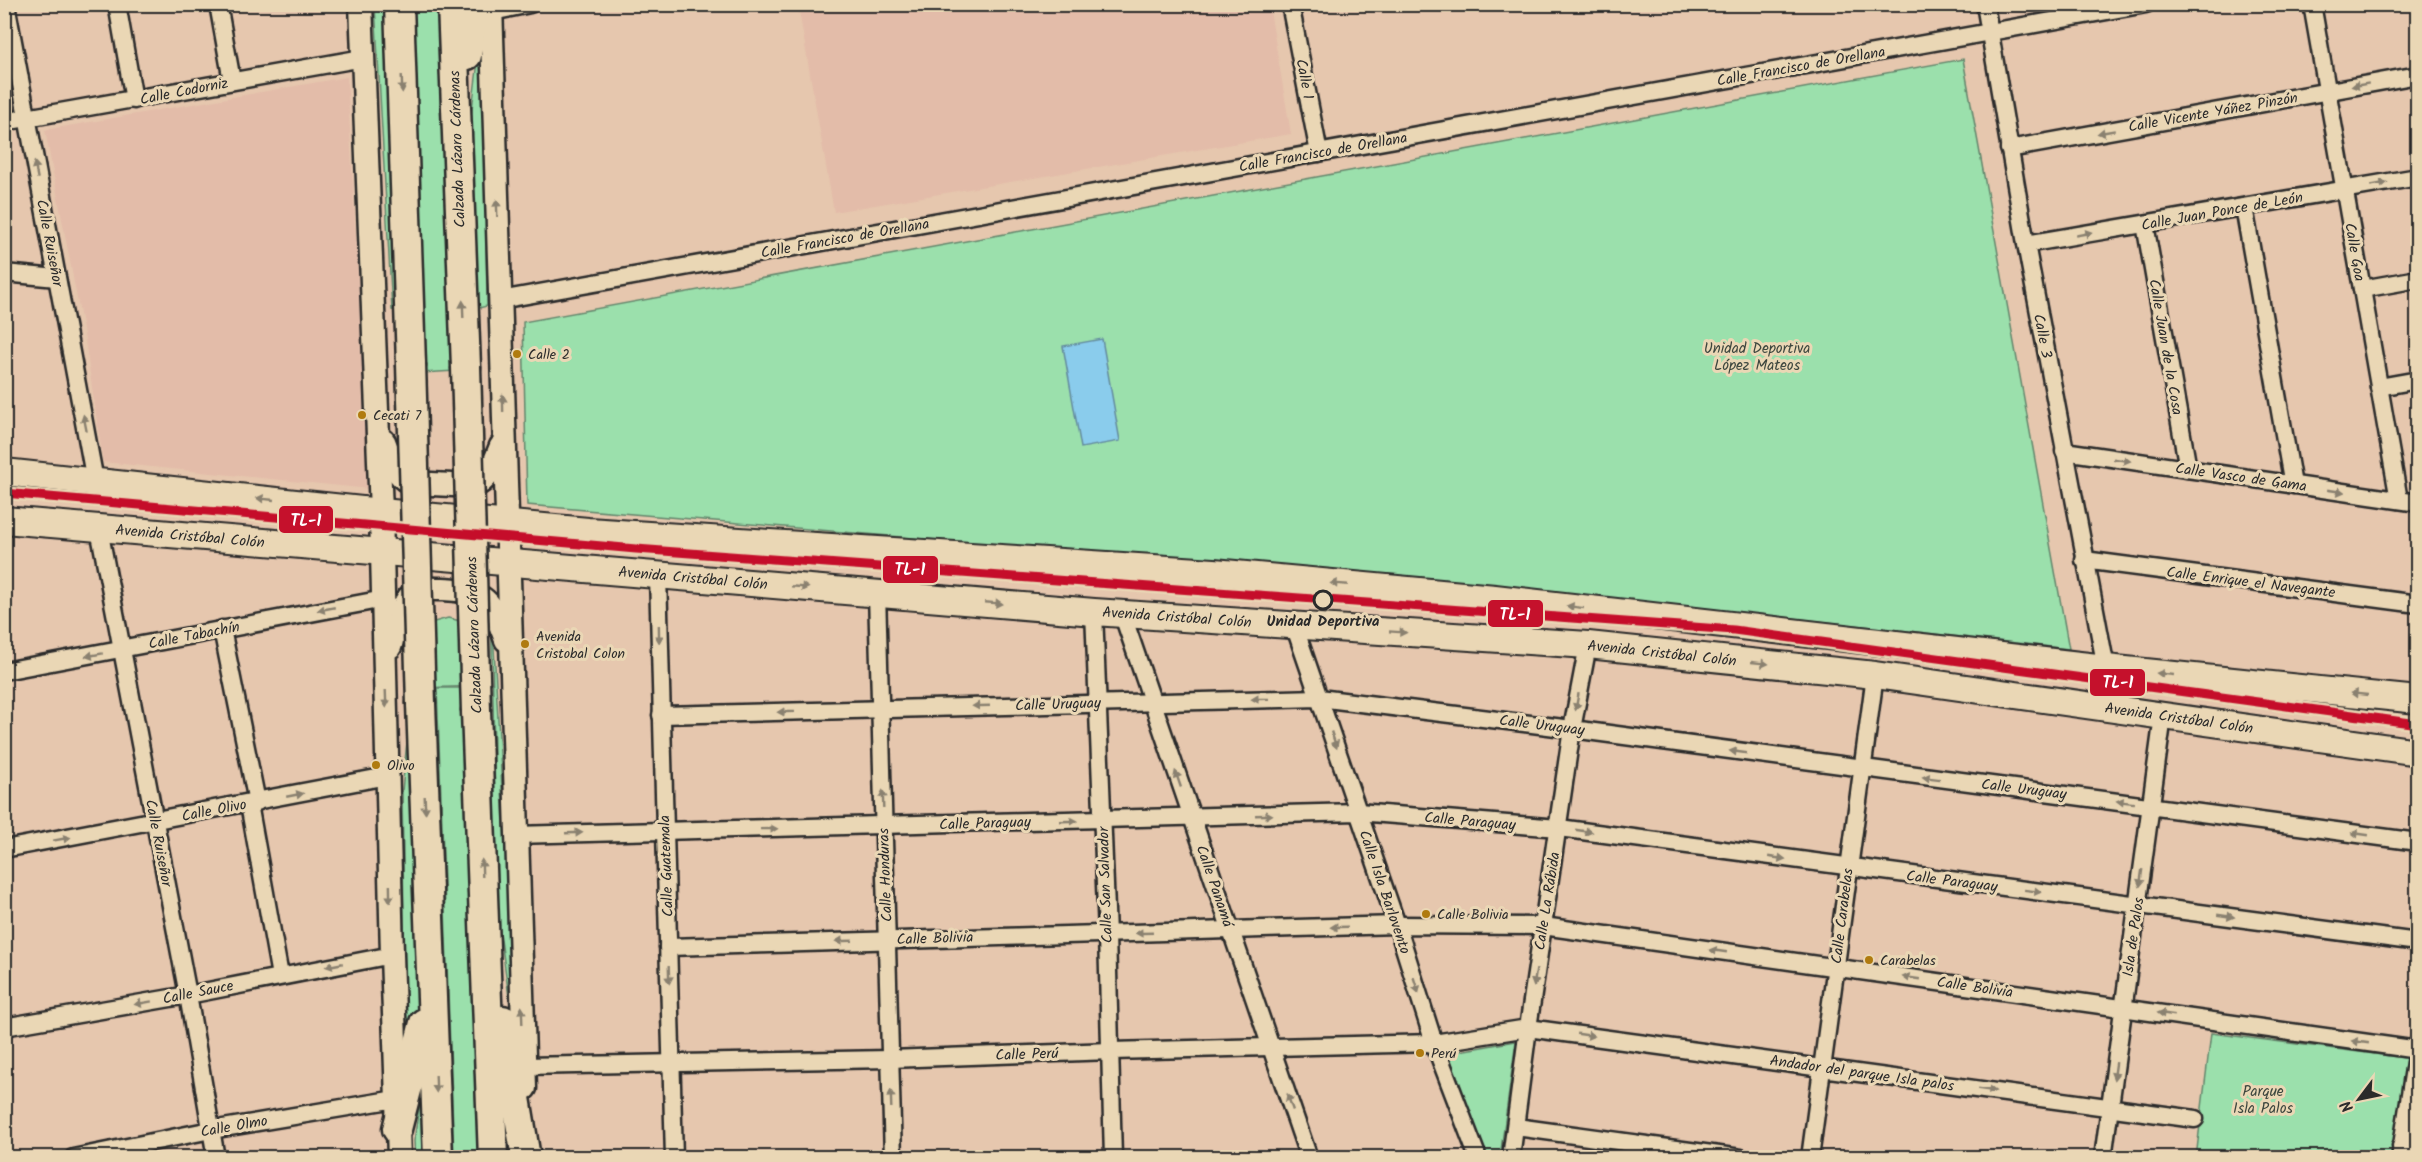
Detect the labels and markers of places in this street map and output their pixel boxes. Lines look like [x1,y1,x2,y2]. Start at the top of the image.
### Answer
place label: Calle 2 [528,344,570,366]
marker: Calle 2 [511,348,523,360]
place label: Cecati 7 [373,405,422,427]
marker: Cecati 7 [356,409,368,421]
marker: Unidad Deportiva [1313,590,1333,610]
place label: Unidad Deportiva [1266,610,1380,634]
place label: Avenida Cristobal Colon [536,626,625,665]
marker: Avenida Cristobal Colon [519,638,531,650]
place label: Olivo [387,755,415,777]
marker: Olivo [370,759,382,771]
place label: Calle Bolivia [1437,904,1509,926]
marker: Calle Bolivia [1420,908,1432,920]
place label: Carabelas [1880,950,1936,972]
marker: Carabelas [1863,954,1875,966]
place label: Perú [1431,1043,1457,1065]
marker: Perú [1414,1047,1426,1059]

